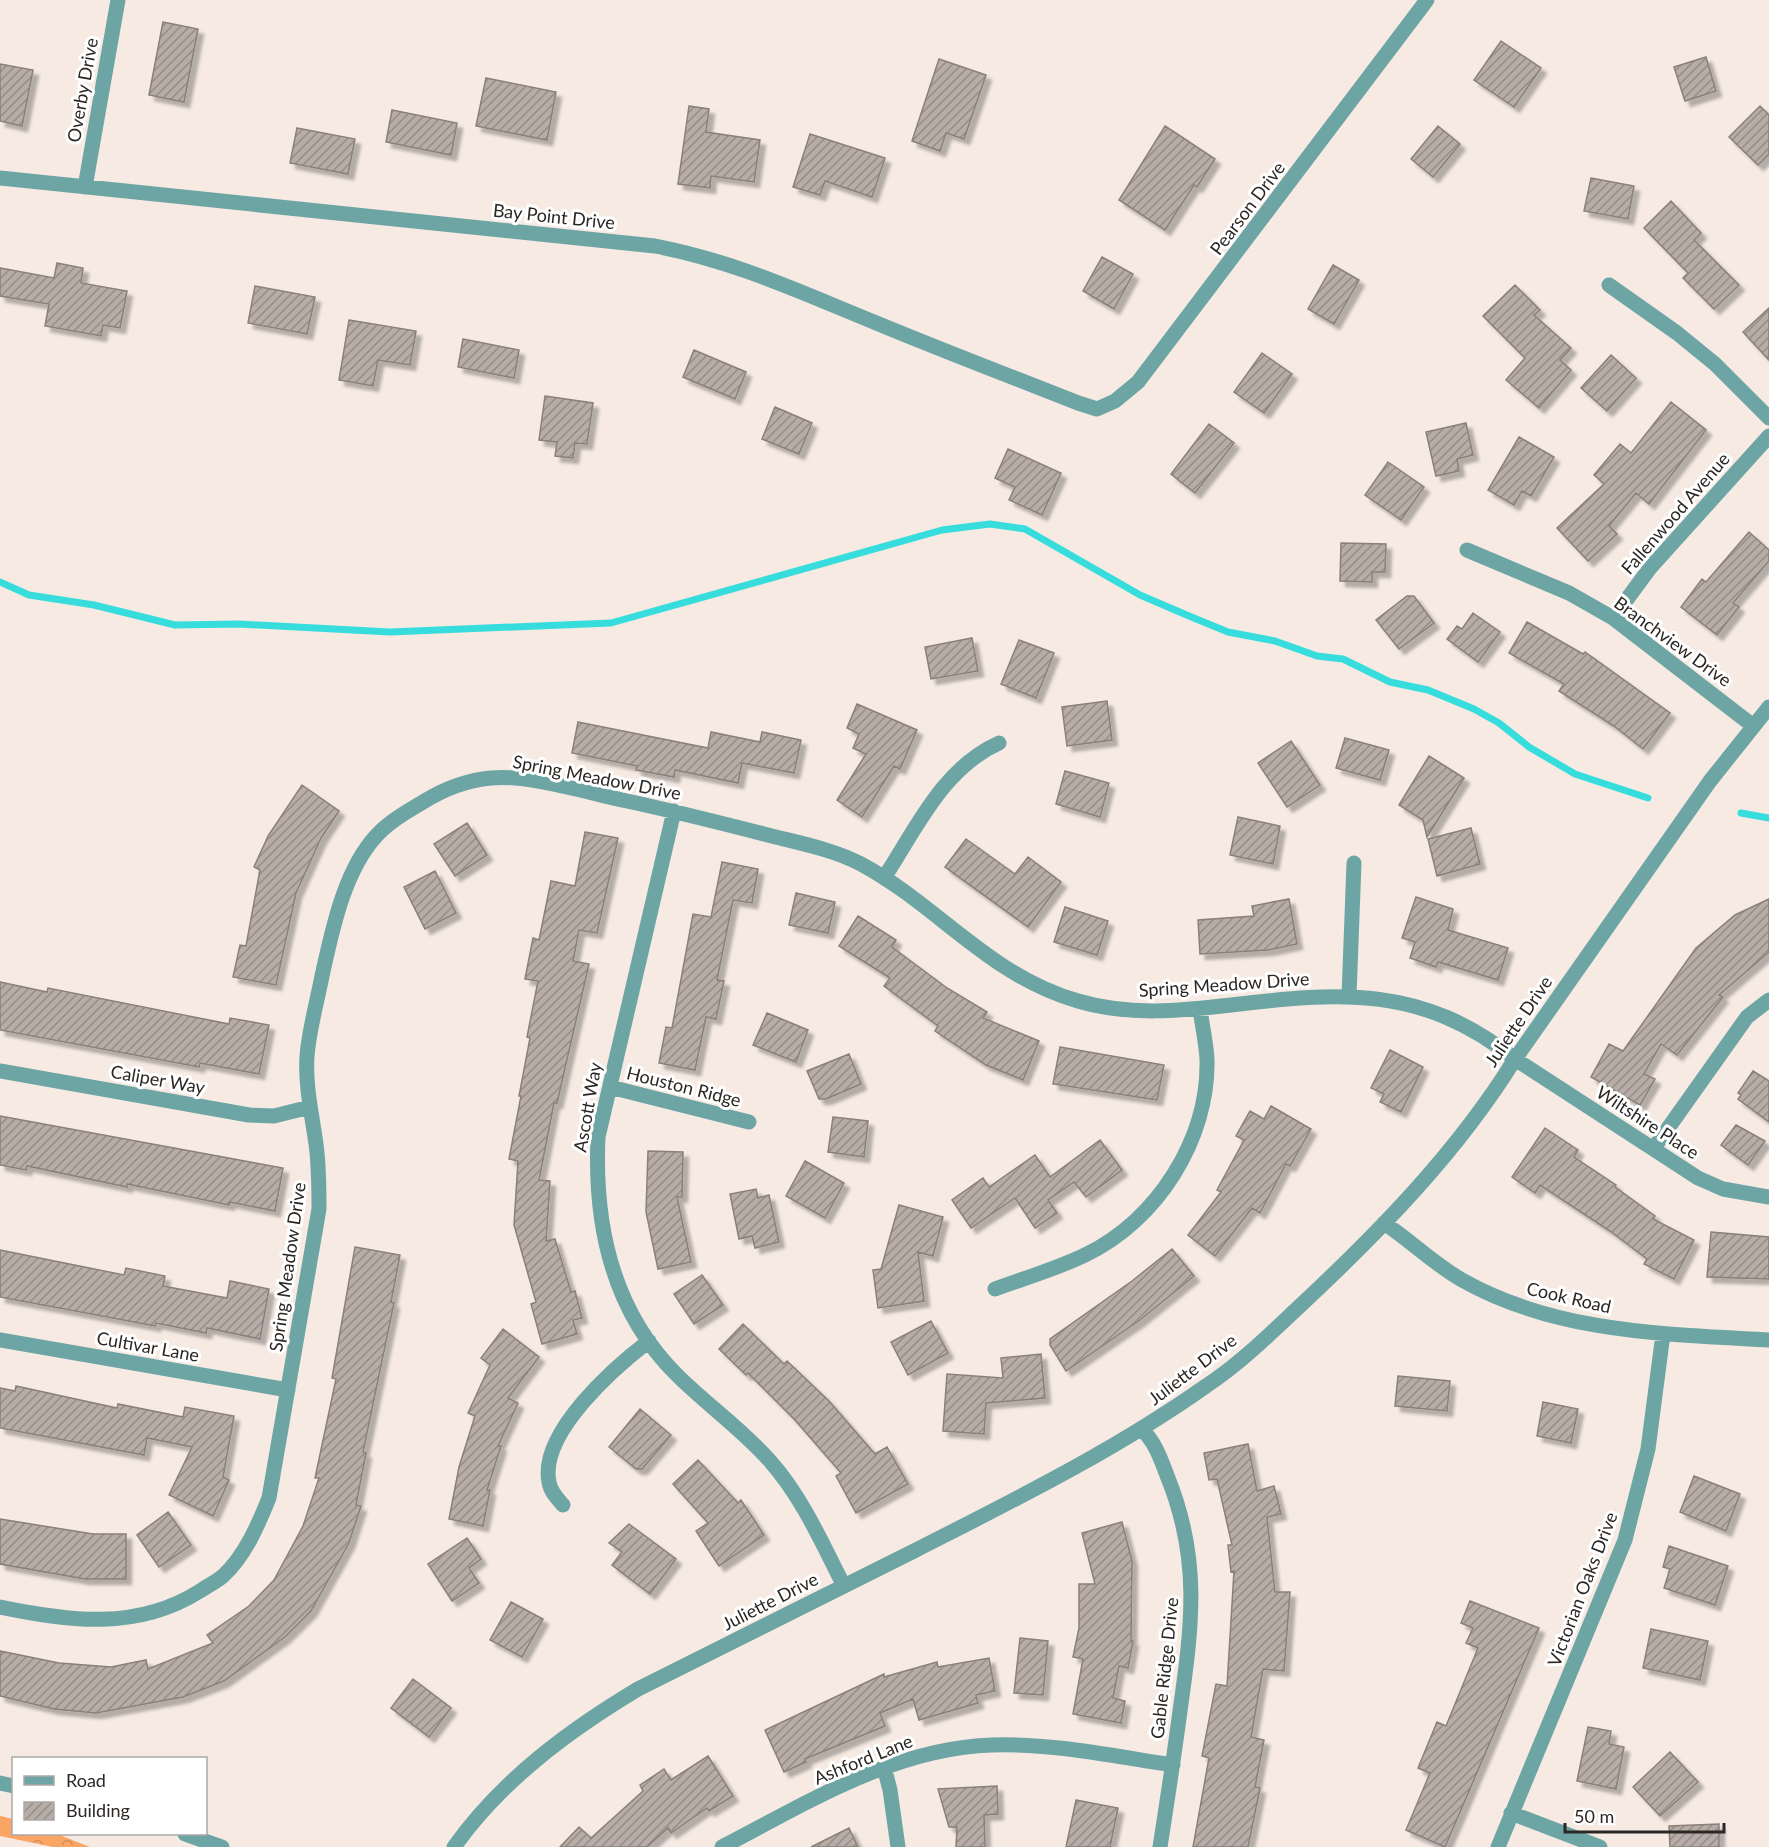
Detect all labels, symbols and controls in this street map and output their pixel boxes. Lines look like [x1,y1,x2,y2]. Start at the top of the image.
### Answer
street label: Overby Drive [62,36,102,144]
street label: Pearson Drive [1205,157,1289,259]
street label: Bay Point Drive [492,199,616,233]
street label: Fallenwood Avenue [1616,448,1734,578]
street label: Branchview Drive [1610,591,1736,691]
street label: Spring Meadow Drive [511,750,683,804]
street label: Spring Meadow Drive [1138,967,1310,1001]
street label: Juliette Drive [1480,971,1556,1071]
street label: Caliper Way [109,1060,208,1098]
street label: Ascott Way [568,1060,606,1154]
street label: Houston Ridge [625,1061,743,1111]
street label: Wiltshire Place [1593,1081,1703,1163]
street label: Spring Meadow Drive [264,1181,310,1353]
street label: Cook Road [1525,1277,1613,1317]
street label: Cultivar Lane [95,1326,201,1366]
street label: Juliette Drive [1144,1329,1240,1409]
street label: Victorian Oaks Drive [1542,1509,1622,1669]
street label: Juliette Drive [718,1567,822,1635]
street label: Gable Ridge Drive [1146,1596,1182,1740]
street label: Ashford Lane [810,1729,916,1789]
legend [12,1757,207,1835]
text: Road [66,1769,106,1791]
scale bar [1565,1796,1724,1834]
text: Building [66,1799,130,1821]
text: 50 m [1574,1805,1614,1827]

